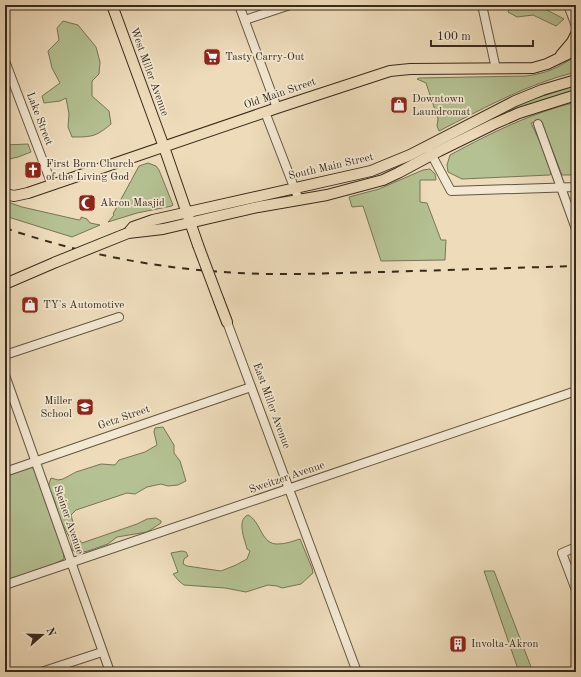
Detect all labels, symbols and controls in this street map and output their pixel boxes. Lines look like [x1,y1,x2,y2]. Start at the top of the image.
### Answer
scale bar [431,22,533,48]
street label: West Miller Avenue [128,26,170,118]
text: 100 m [437,31,471,43]
supermarket icon: Tasty Carry-Out [202,47,222,67]
place label: Tasty Carry-Out [225,52,305,63]
street label: Old Main Street [243,76,318,111]
street label: Lake Street [24,91,54,147]
place label: Downtown Laundromat [412,94,470,118]
shop icon: Downtown Laundromat [389,95,409,115]
street label: South Main Street [287,152,375,182]
place label: First Born Church of the Living God [46,159,134,183]
church icon: First Born Church of the Living God [23,160,43,180]
mosque icon: Akron Masjid [77,193,97,213]
place label: Akron Masjid [100,198,165,209]
shop icon: TY's Automotive [20,295,40,315]
place label: TY's Automotive [43,300,124,311]
street label: East Miller Avenue [250,362,292,450]
place label: Miller School [41,396,72,420]
school or university icon: Miller School [75,397,95,417]
street label: Getz Street [97,404,151,432]
street label: Sweitzer Avenue [248,460,326,496]
street label: Steiner Avenue [51,484,85,556]
north arrow [22,615,62,655]
text: N [43,626,57,638]
building icon: Involta-Akron [448,634,468,654]
place label: Involta-Akron [471,639,538,650]

